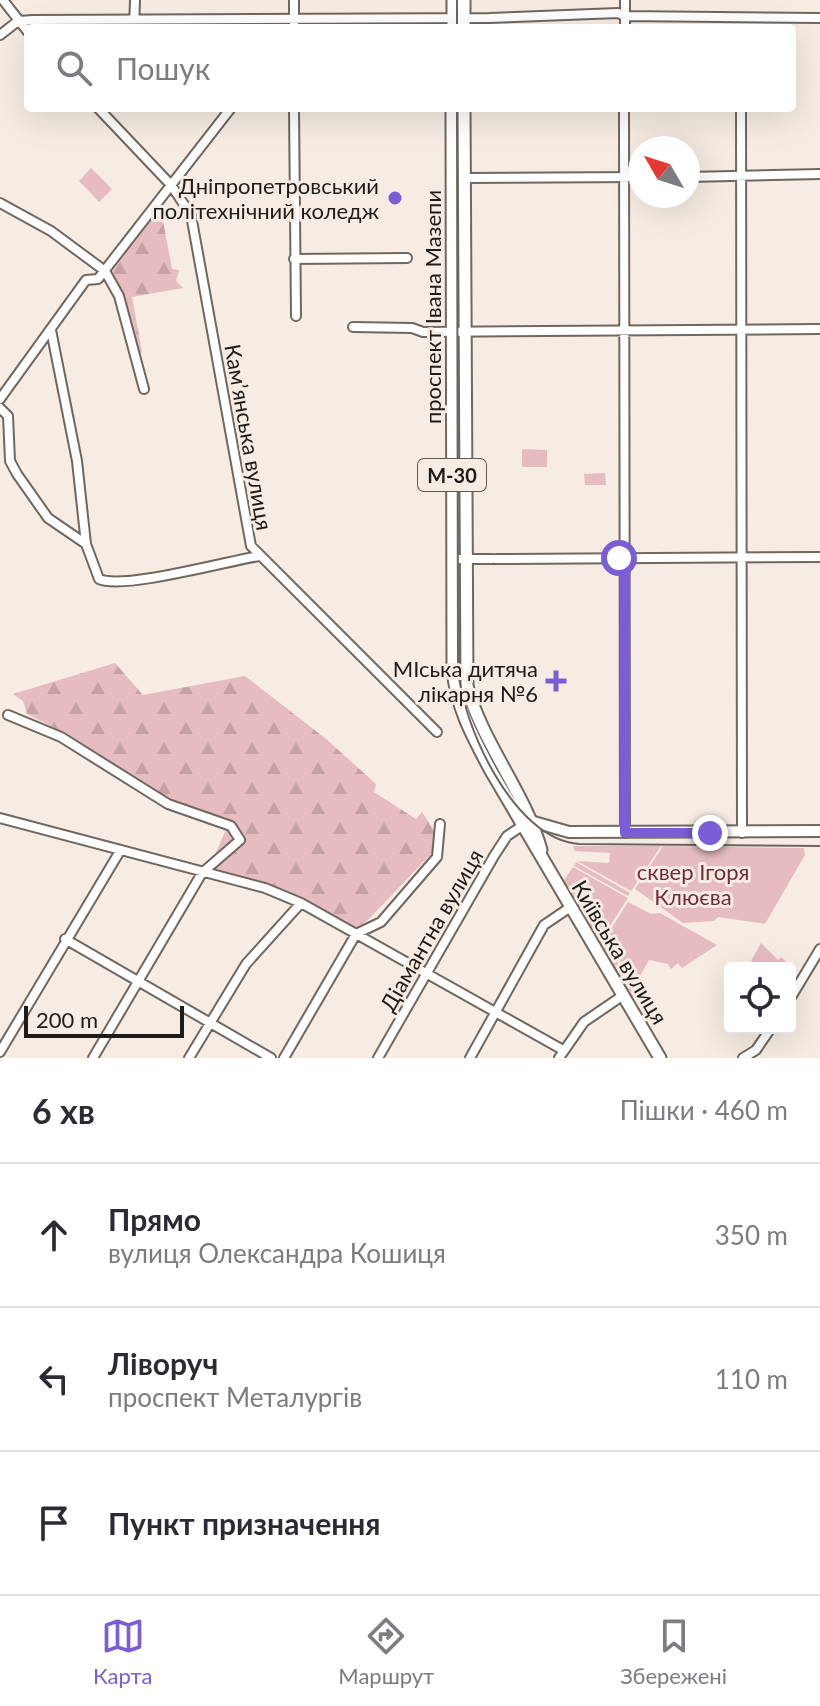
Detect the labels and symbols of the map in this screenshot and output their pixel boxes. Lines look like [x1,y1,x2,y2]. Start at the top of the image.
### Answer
north arrow [628,136,700,208]
place label: Дніпропетровський політехнічний коледж [152,172,380,224]
marker: Дніпропетровський політехнічний коледж [386,189,404,207]
street label: проспект Івана Мазепи [419,190,446,424]
street label: Камʼянська вулиця [219,342,279,532]
road number: М-30 [418,459,486,491]
route start [601,540,637,576]
place label: МІська дитяча лікарня №6 [393,655,538,707]
marker: МІська дитяча лікарня №6 [545,670,567,692]
route end [692,815,728,851]
street label: Діамантна вулиця [374,844,488,1016]
park label: сквер Ігоря Клюєва [637,858,749,910]
street label: Київська вулиця [566,875,674,1029]
scale bar [24,1002,184,1038]

